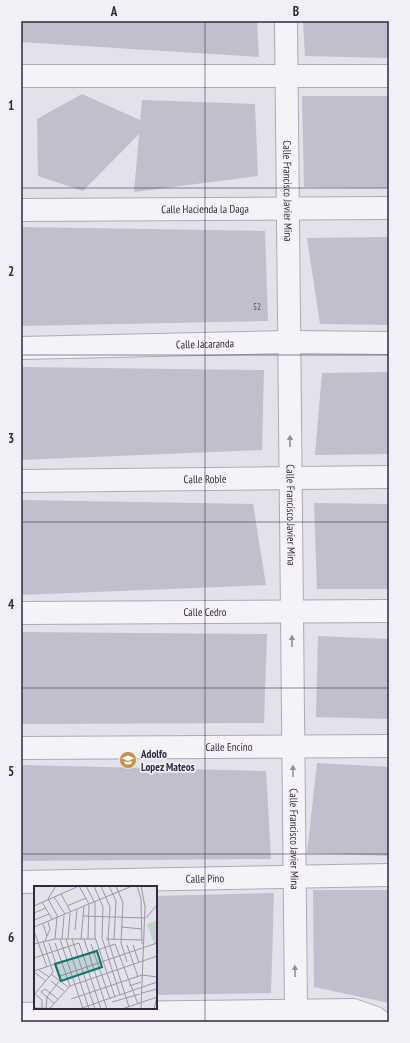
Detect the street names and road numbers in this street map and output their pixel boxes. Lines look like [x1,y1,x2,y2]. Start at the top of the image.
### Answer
street label: Calle Francisco Javier Mina [280,140,295,242]
street label: Calle Hacienda la Daga [161,202,249,216]
street label: Calle Jacaranda [176,336,234,352]
street label: Calle Francisco Javier Mina [283,464,299,566]
street label: Calle Roble [183,472,227,486]
street label: Calle Cedro [183,605,227,619]
street label: Calle Encino [206,740,253,754]
street label: Calle Francisco Javier Mina [287,788,302,890]
street label: Calle Pino [186,871,224,886]

